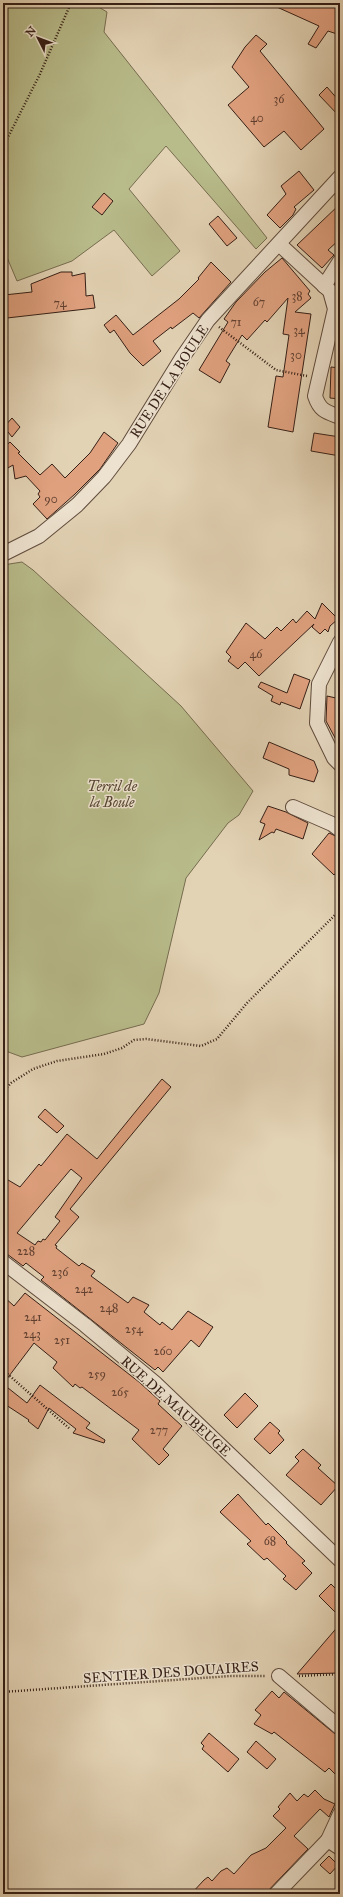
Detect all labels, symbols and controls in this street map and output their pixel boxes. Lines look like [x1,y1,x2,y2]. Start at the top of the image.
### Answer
north arrow [18,18,58,58]
text: N [23,23,39,39]
house number: 36 [274,92,285,106]
house number: 40 [250,111,264,125]
house number: 38 [291,289,303,303]
house number: 67 [253,295,265,309]
house number: 74 [54,296,67,310]
house number: 71 [230,315,242,329]
street label: RUE DE LA BOULE [126,321,212,441]
house number: 34 [293,323,305,337]
house number: 30 [290,348,302,362]
house number: 90 [44,492,58,506]
house number: 46 [250,647,263,661]
park label: Terril de la Boule [87,778,138,811]
house number: 228 [17,1244,35,1258]
house number: 236 [52,1265,69,1279]
house number: 242 [75,1282,93,1296]
house number: 248 [100,1301,118,1315]
house number: 241 [24,1310,42,1324]
house number: 254 [125,1322,143,1336]
house number: 243 [23,1327,41,1341]
house number: 251 [54,1333,70,1347]
house number: 260 [153,1344,173,1358]
street label: RUE DE MAUBEUGE [117,1353,234,1460]
house number: 259 [88,1367,106,1381]
house number: 265 [111,1385,129,1399]
house number: 277 [150,1423,168,1437]
house number: 68 [264,1534,276,1548]
street label: SENTIER DES DOUAIRES [83,1658,259,1687]

